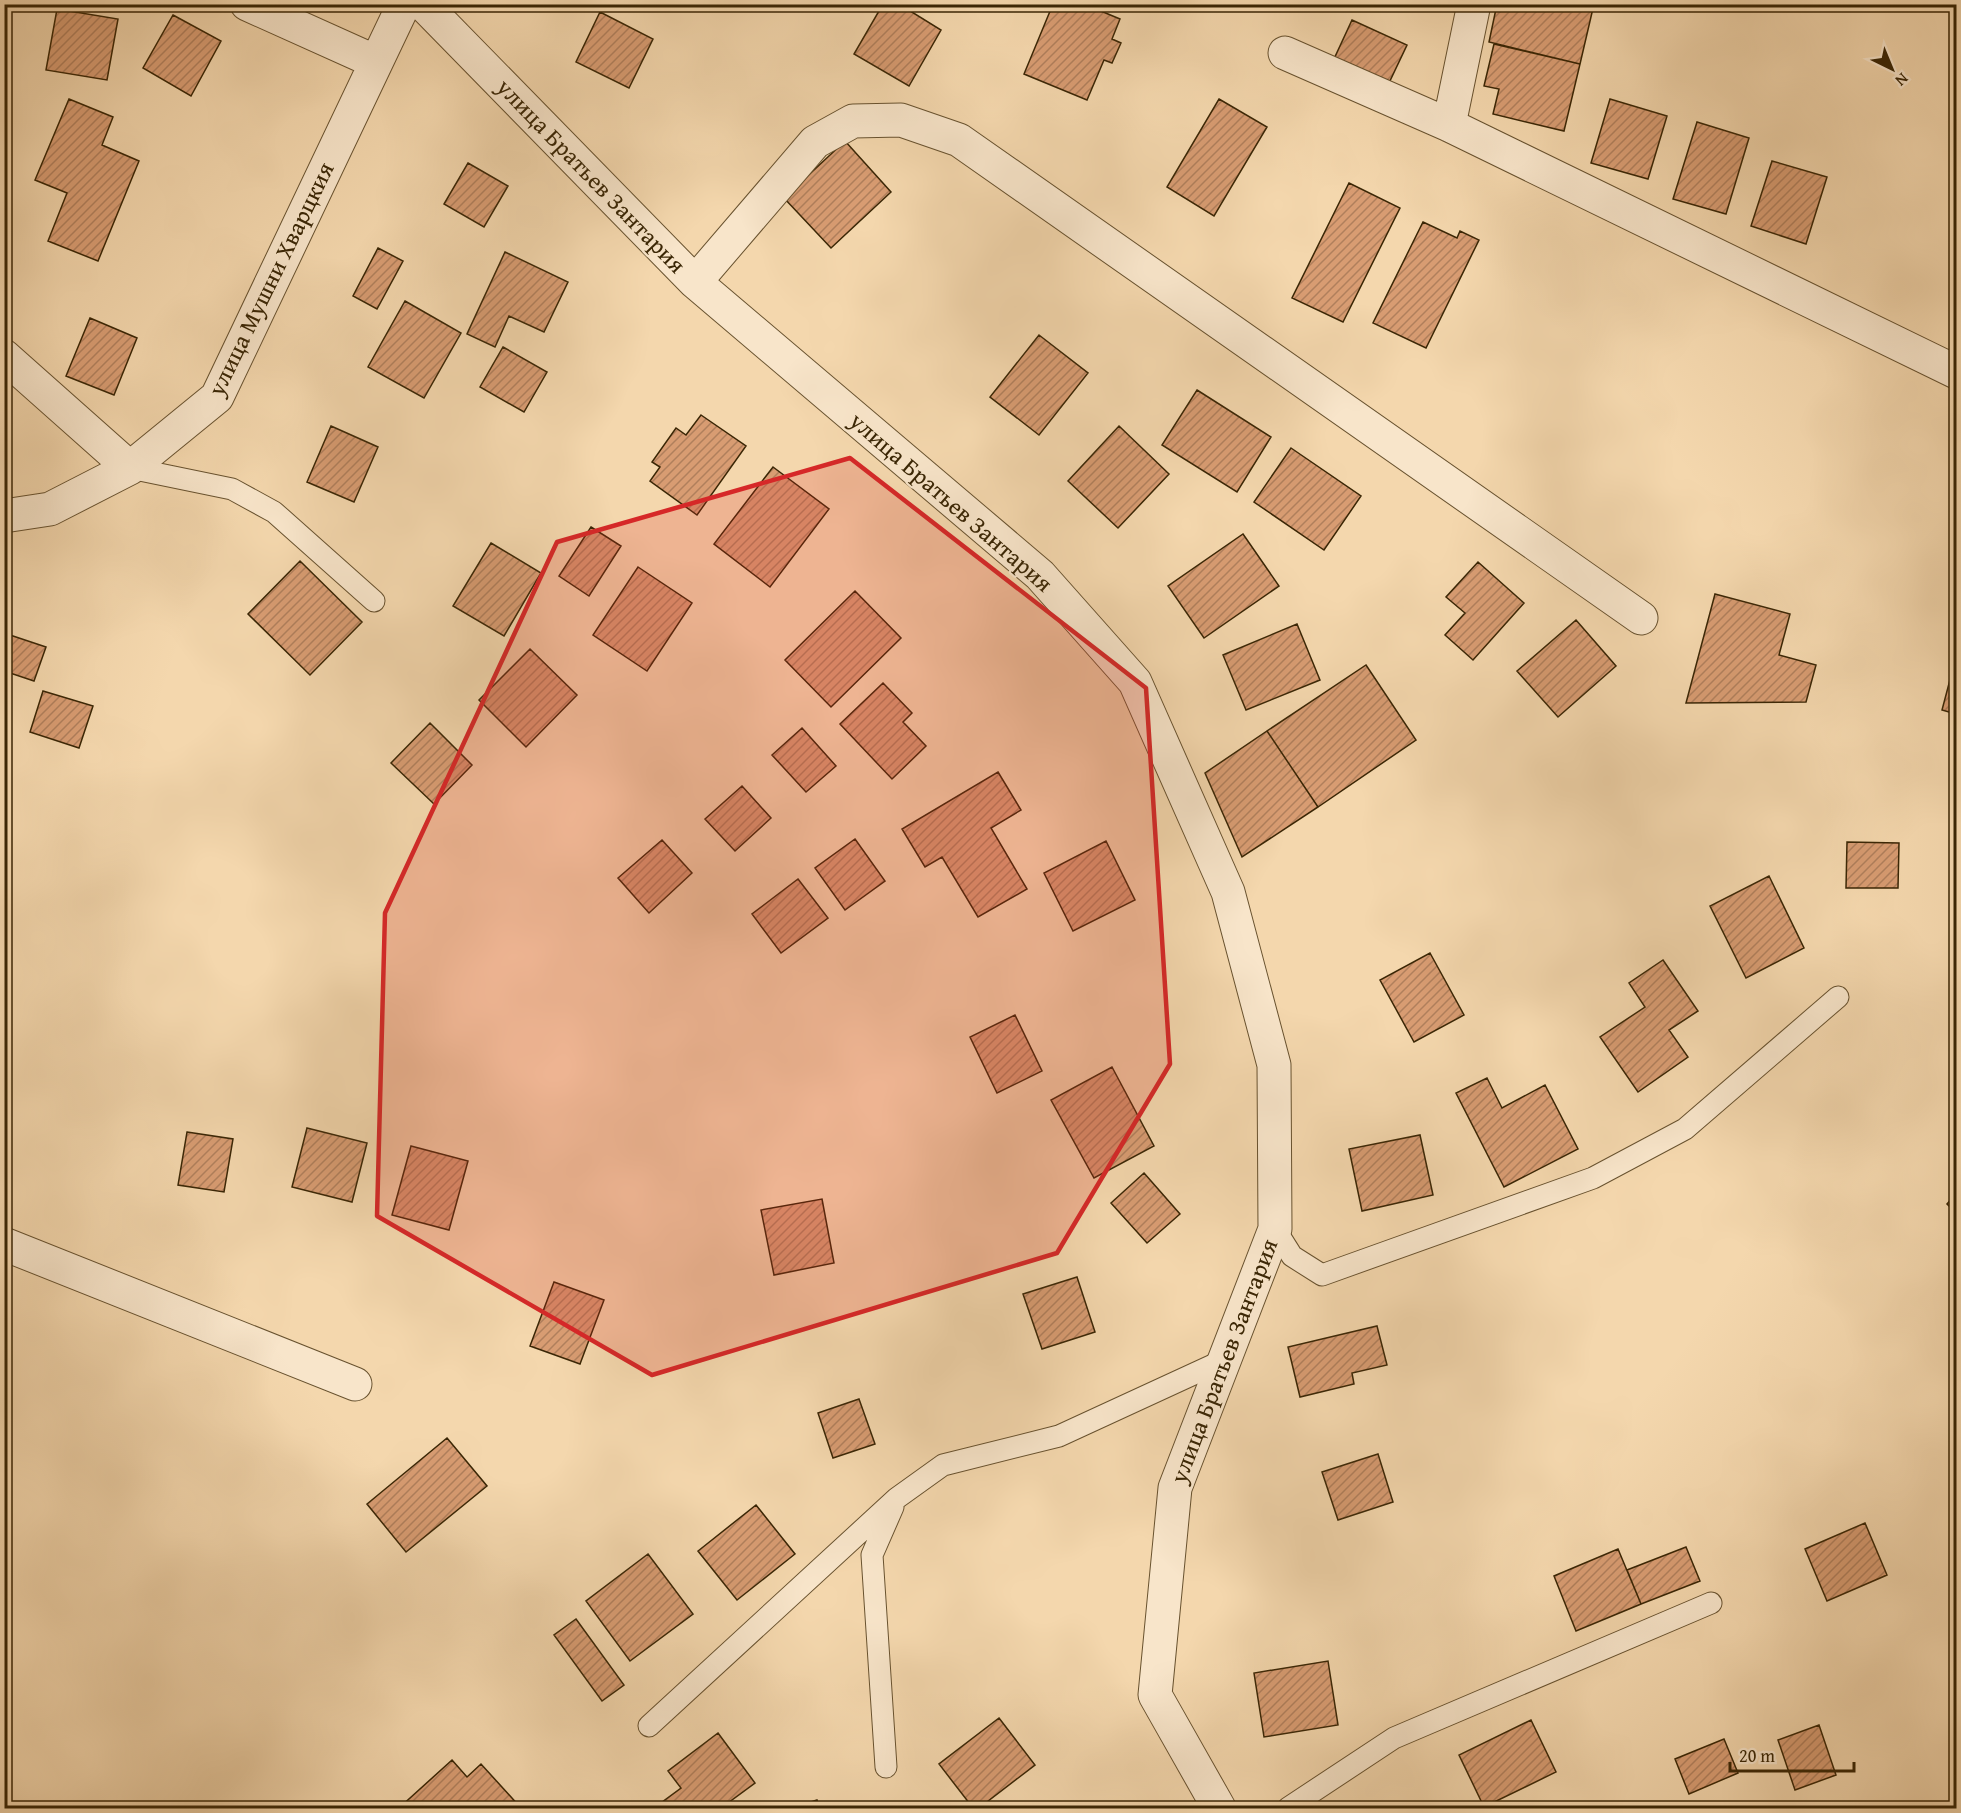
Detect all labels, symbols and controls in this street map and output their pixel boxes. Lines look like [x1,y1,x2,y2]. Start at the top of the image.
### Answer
north arrow [1862,39,1922,99]
text: N [1890,68,1914,93]
street label: улица Братьев Зантария [488,69,694,281]
street label: улица Мушни Хварцкия [198,156,342,403]
street label: улица Братьев Зантария [841,403,1061,600]
street label: улица Братьев Зантария [1160,1233,1286,1489]
scale bar [1730,1735,1854,1773]
text: 20 m [1739,1742,1775,1769]

